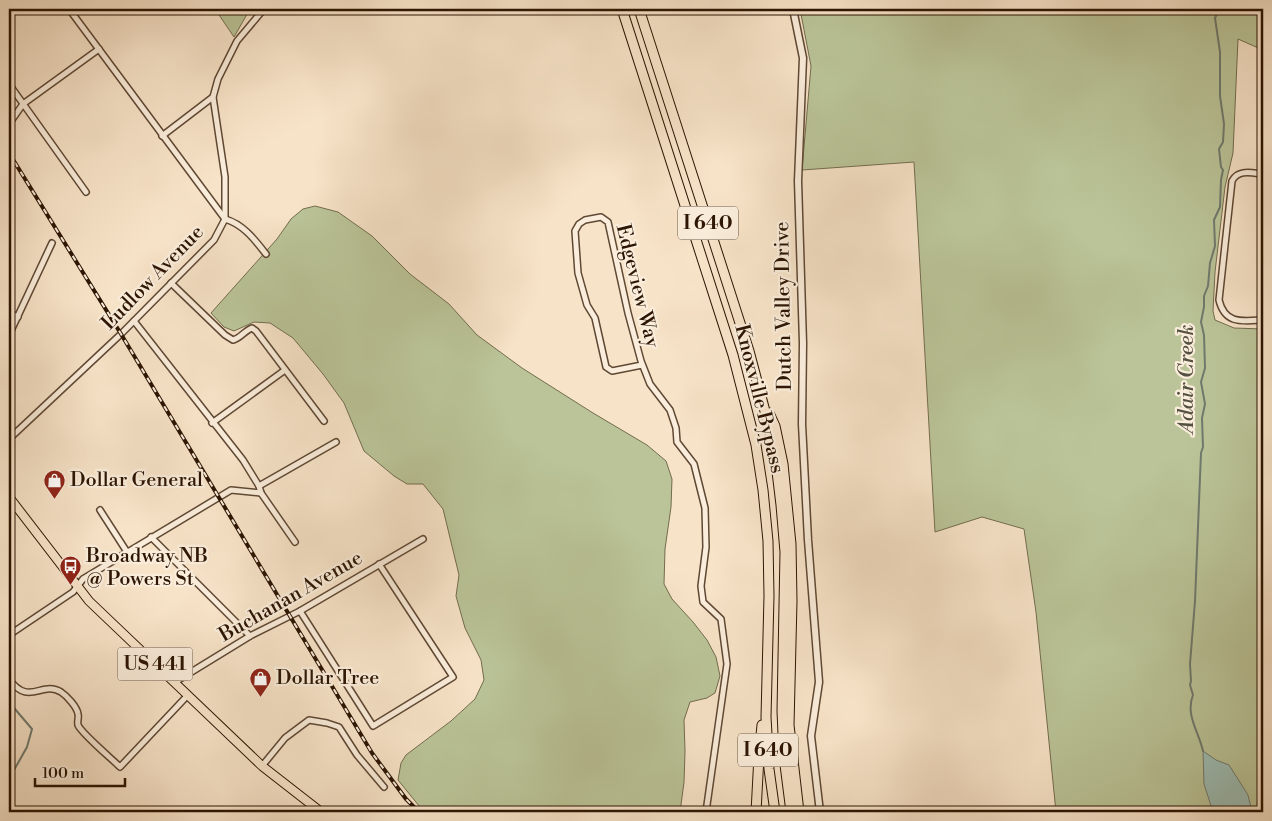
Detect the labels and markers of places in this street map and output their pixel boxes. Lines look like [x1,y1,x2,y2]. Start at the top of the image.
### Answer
shop icon: Dollar General [42,468,66,499]
place label: Dollar General [70,468,203,493]
place label: Broadway NB @ Powers St [85,544,208,592]
bus stop icon: Broadway NB @ Powers St [58,555,82,586]
shop icon: Dollar Tree [248,666,272,697]
place label: Dollar Tree [276,666,379,691]

